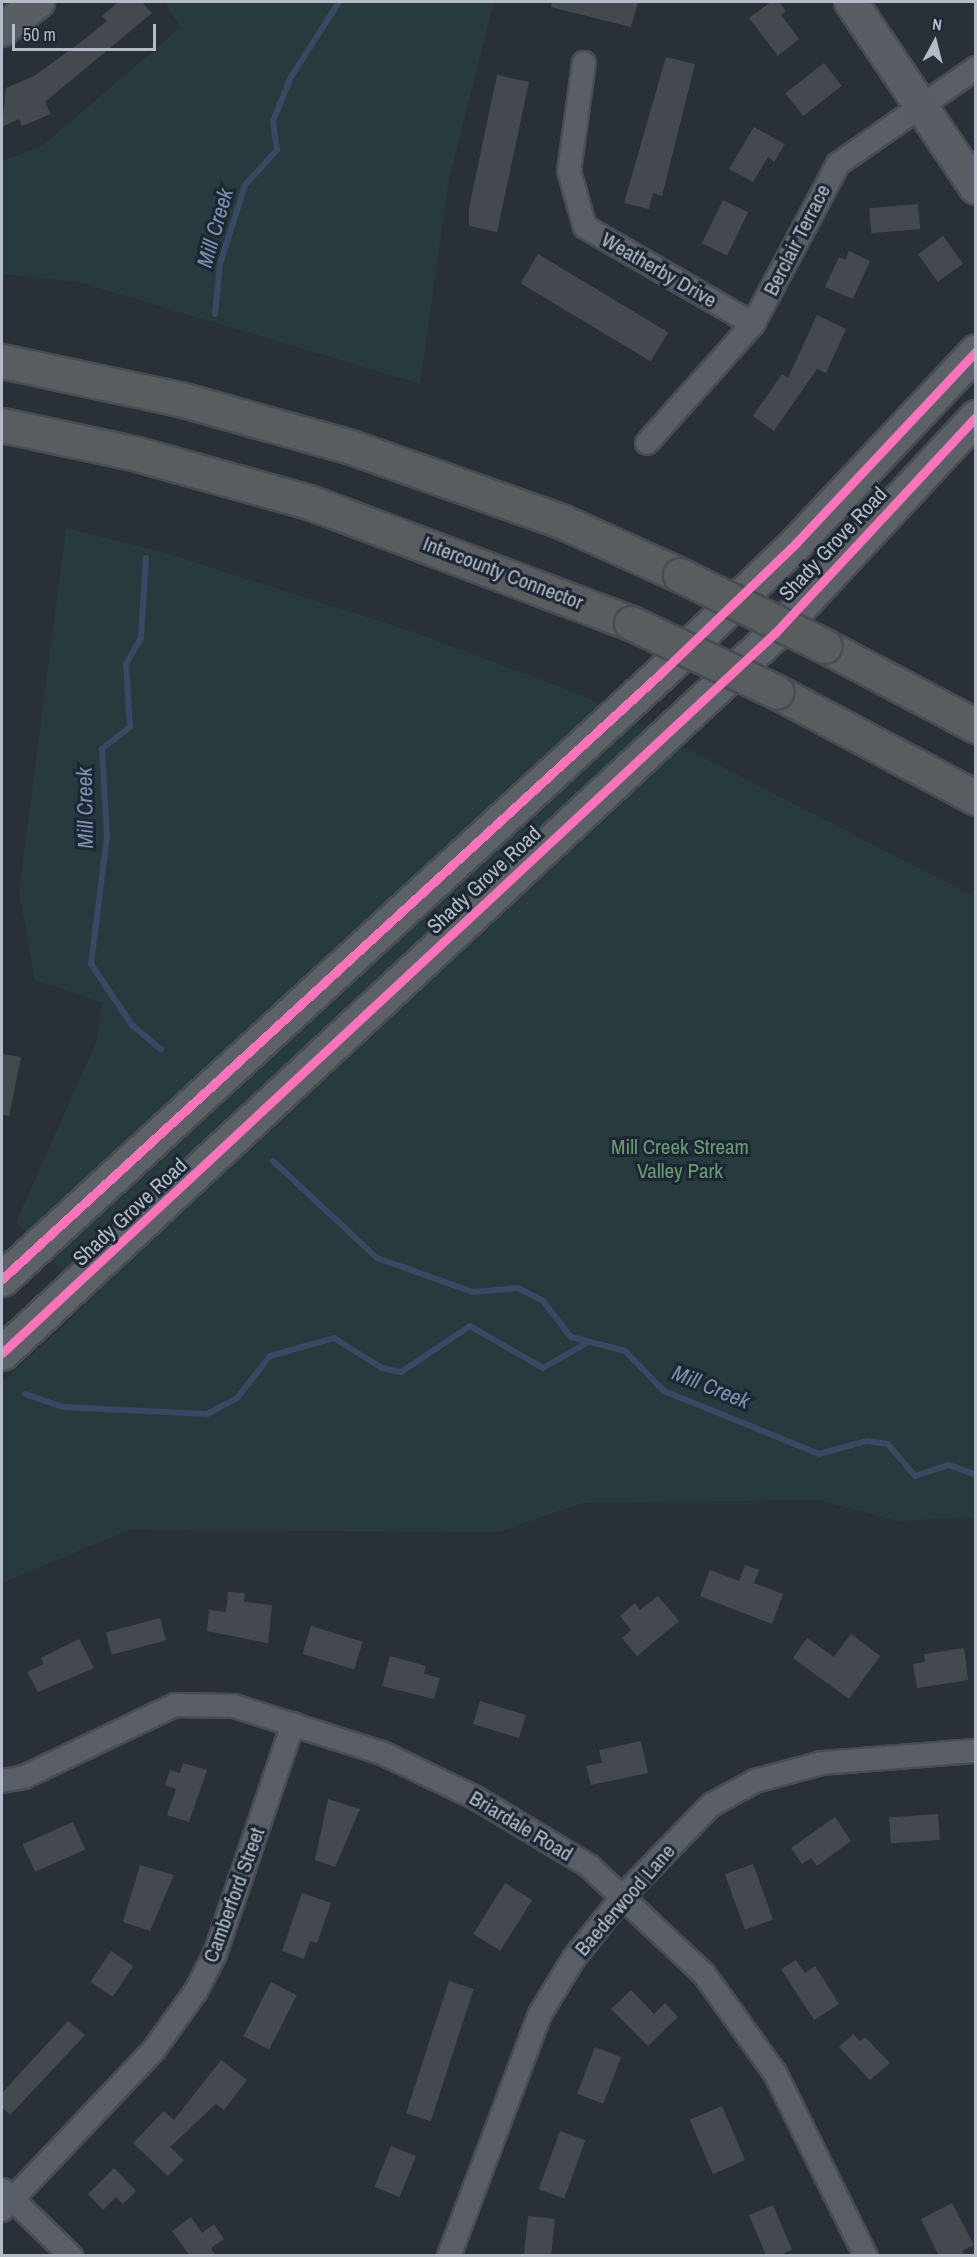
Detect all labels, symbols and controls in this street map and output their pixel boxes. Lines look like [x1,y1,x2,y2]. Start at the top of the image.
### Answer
scale bar [15,12,159,50]
north arrow [905,12,965,72]
text: N [931,13,943,36]
text: 50 m [23,22,56,47]
street label: Berclair Terrace [758,180,836,300]
water label: Mill Creek [191,185,239,271]
street label: Weatherby Drive [597,227,721,313]
street label: Shady Grove Road [774,482,892,606]
street label: Intercounty Connector [419,531,587,615]
water label: Mill Creek [71,767,99,849]
street label: Shady Grove Road [422,821,546,939]
park label: Mill Creek Stream Valley Park [611,1134,749,1184]
street label: Shady Grove Road [68,1153,192,1271]
water label: Mill Creek [668,1360,754,1414]
street label: Briardale Road [465,1785,577,1867]
street label: Camberford Street [198,1824,270,1966]
street label: Baederwood Lane [570,1839,680,1961]

